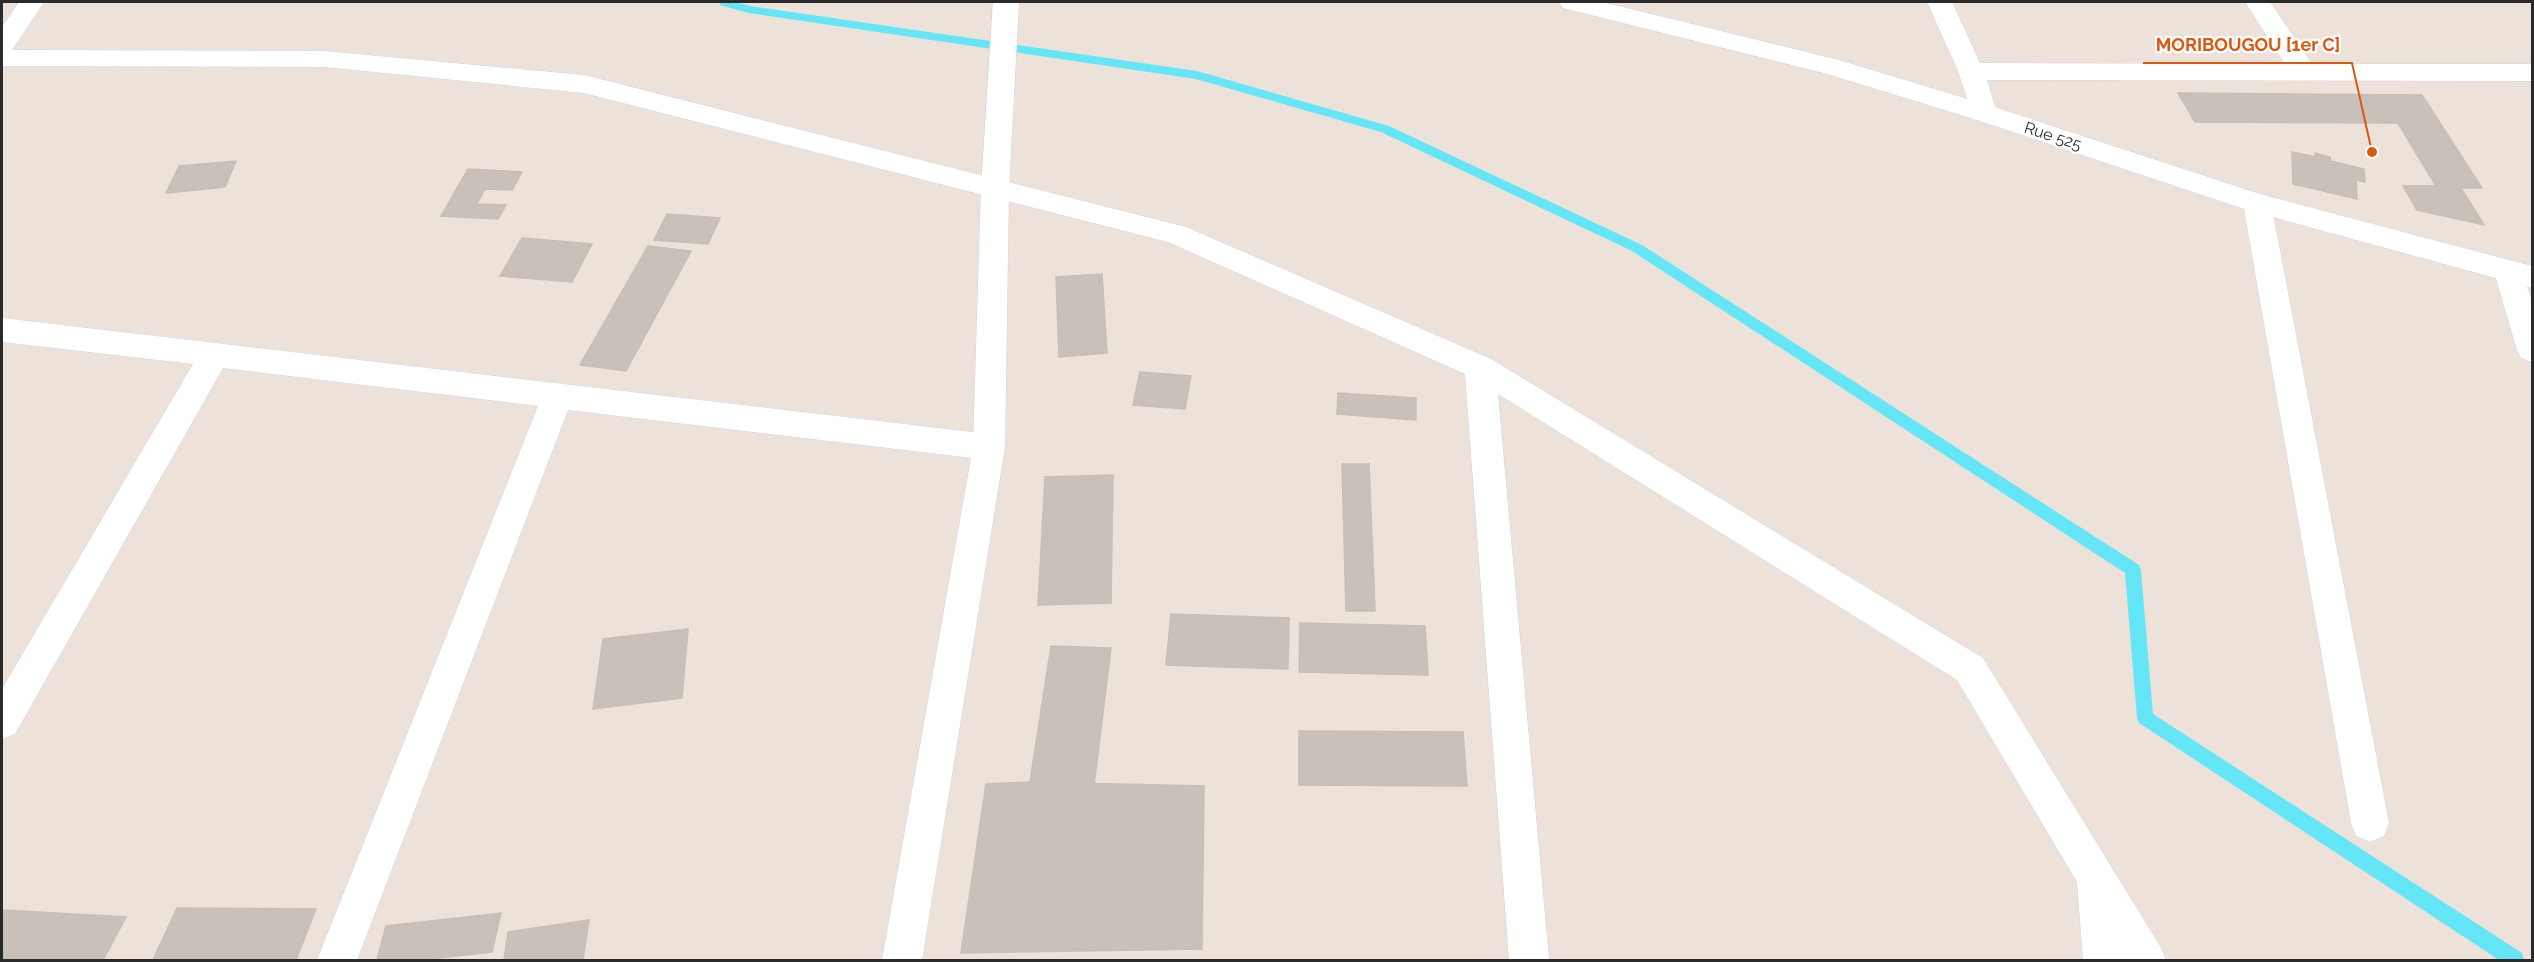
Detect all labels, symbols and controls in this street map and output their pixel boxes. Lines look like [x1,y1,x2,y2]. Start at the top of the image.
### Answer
callout: MORIBOUGOU [1er C] [2143,27,2352,63]
text: MORIBOUGOU [1er C] [2156,34,2340,55]
street label: Rue 525 [2022,118,2084,154]

